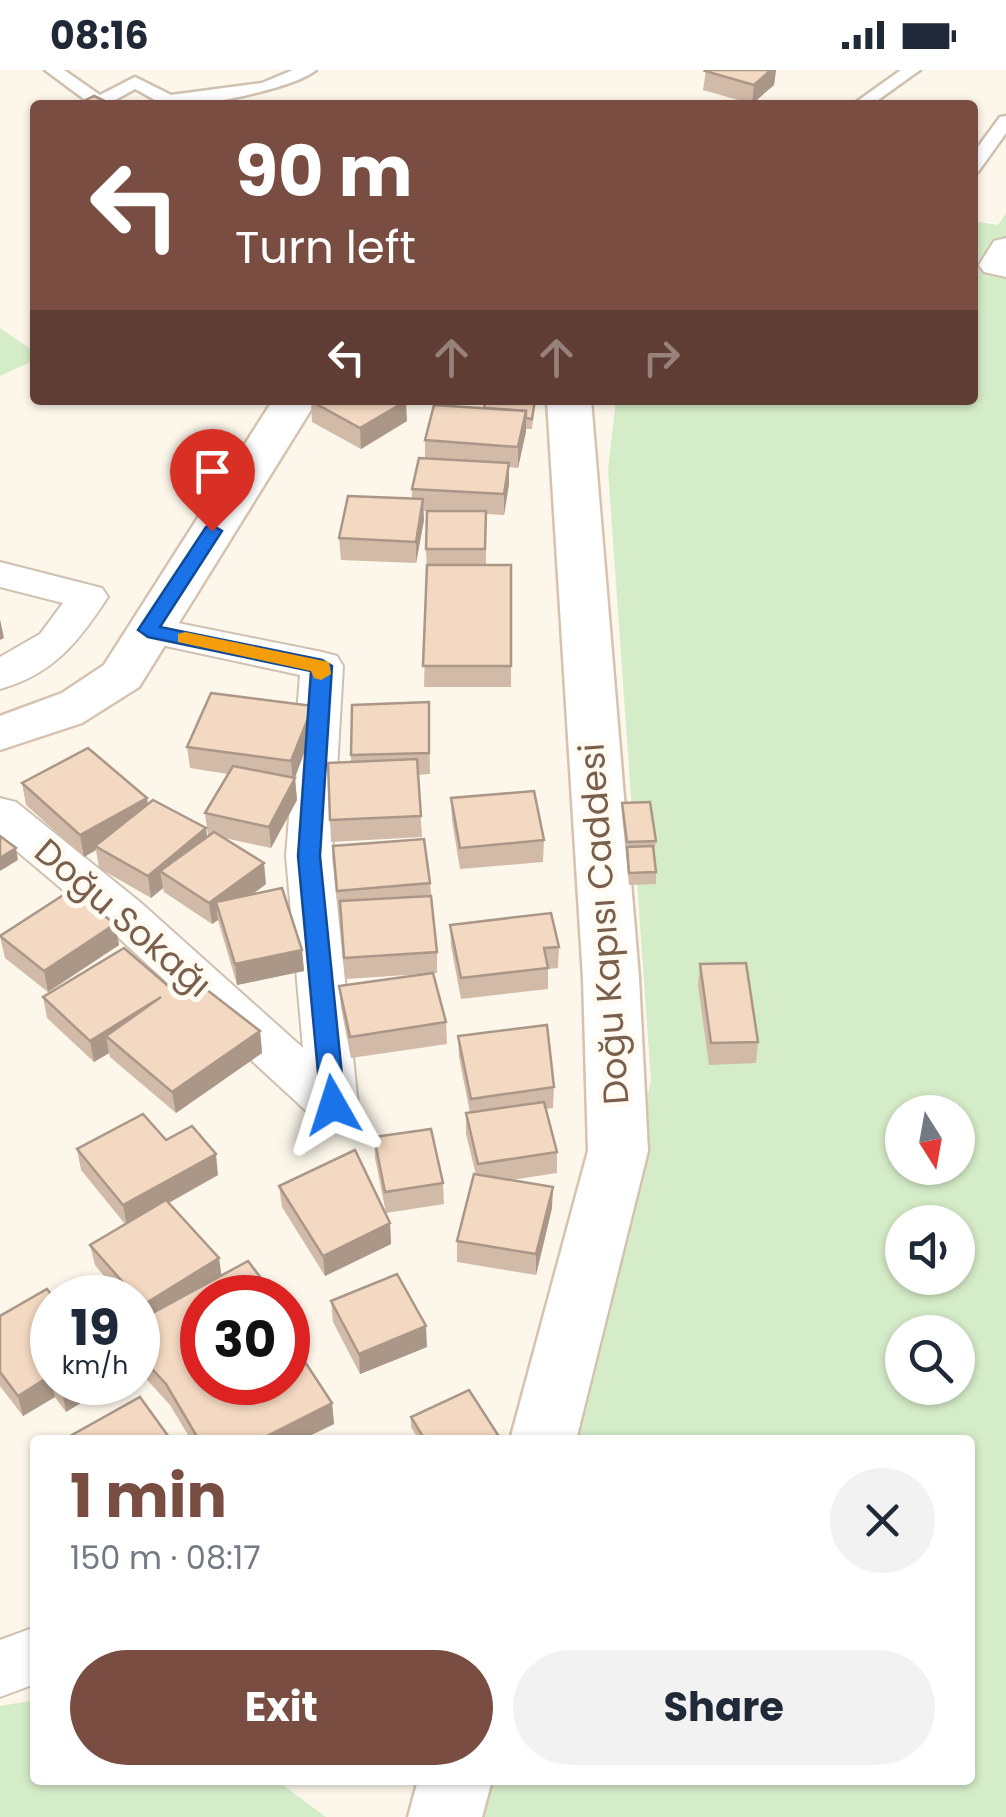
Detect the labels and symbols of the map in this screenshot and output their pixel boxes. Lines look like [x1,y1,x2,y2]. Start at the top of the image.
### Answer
pin [170,429,255,532]
street label: Doğu Kapısı Caddesi [566,742,641,1106]
street label: Doğu Sokağı [24,827,222,1008]
position arrow [281,1053,385,1157]
north arrow [885,1095,975,1185]
speed limit sign: 30 [180,1275,310,1405]

